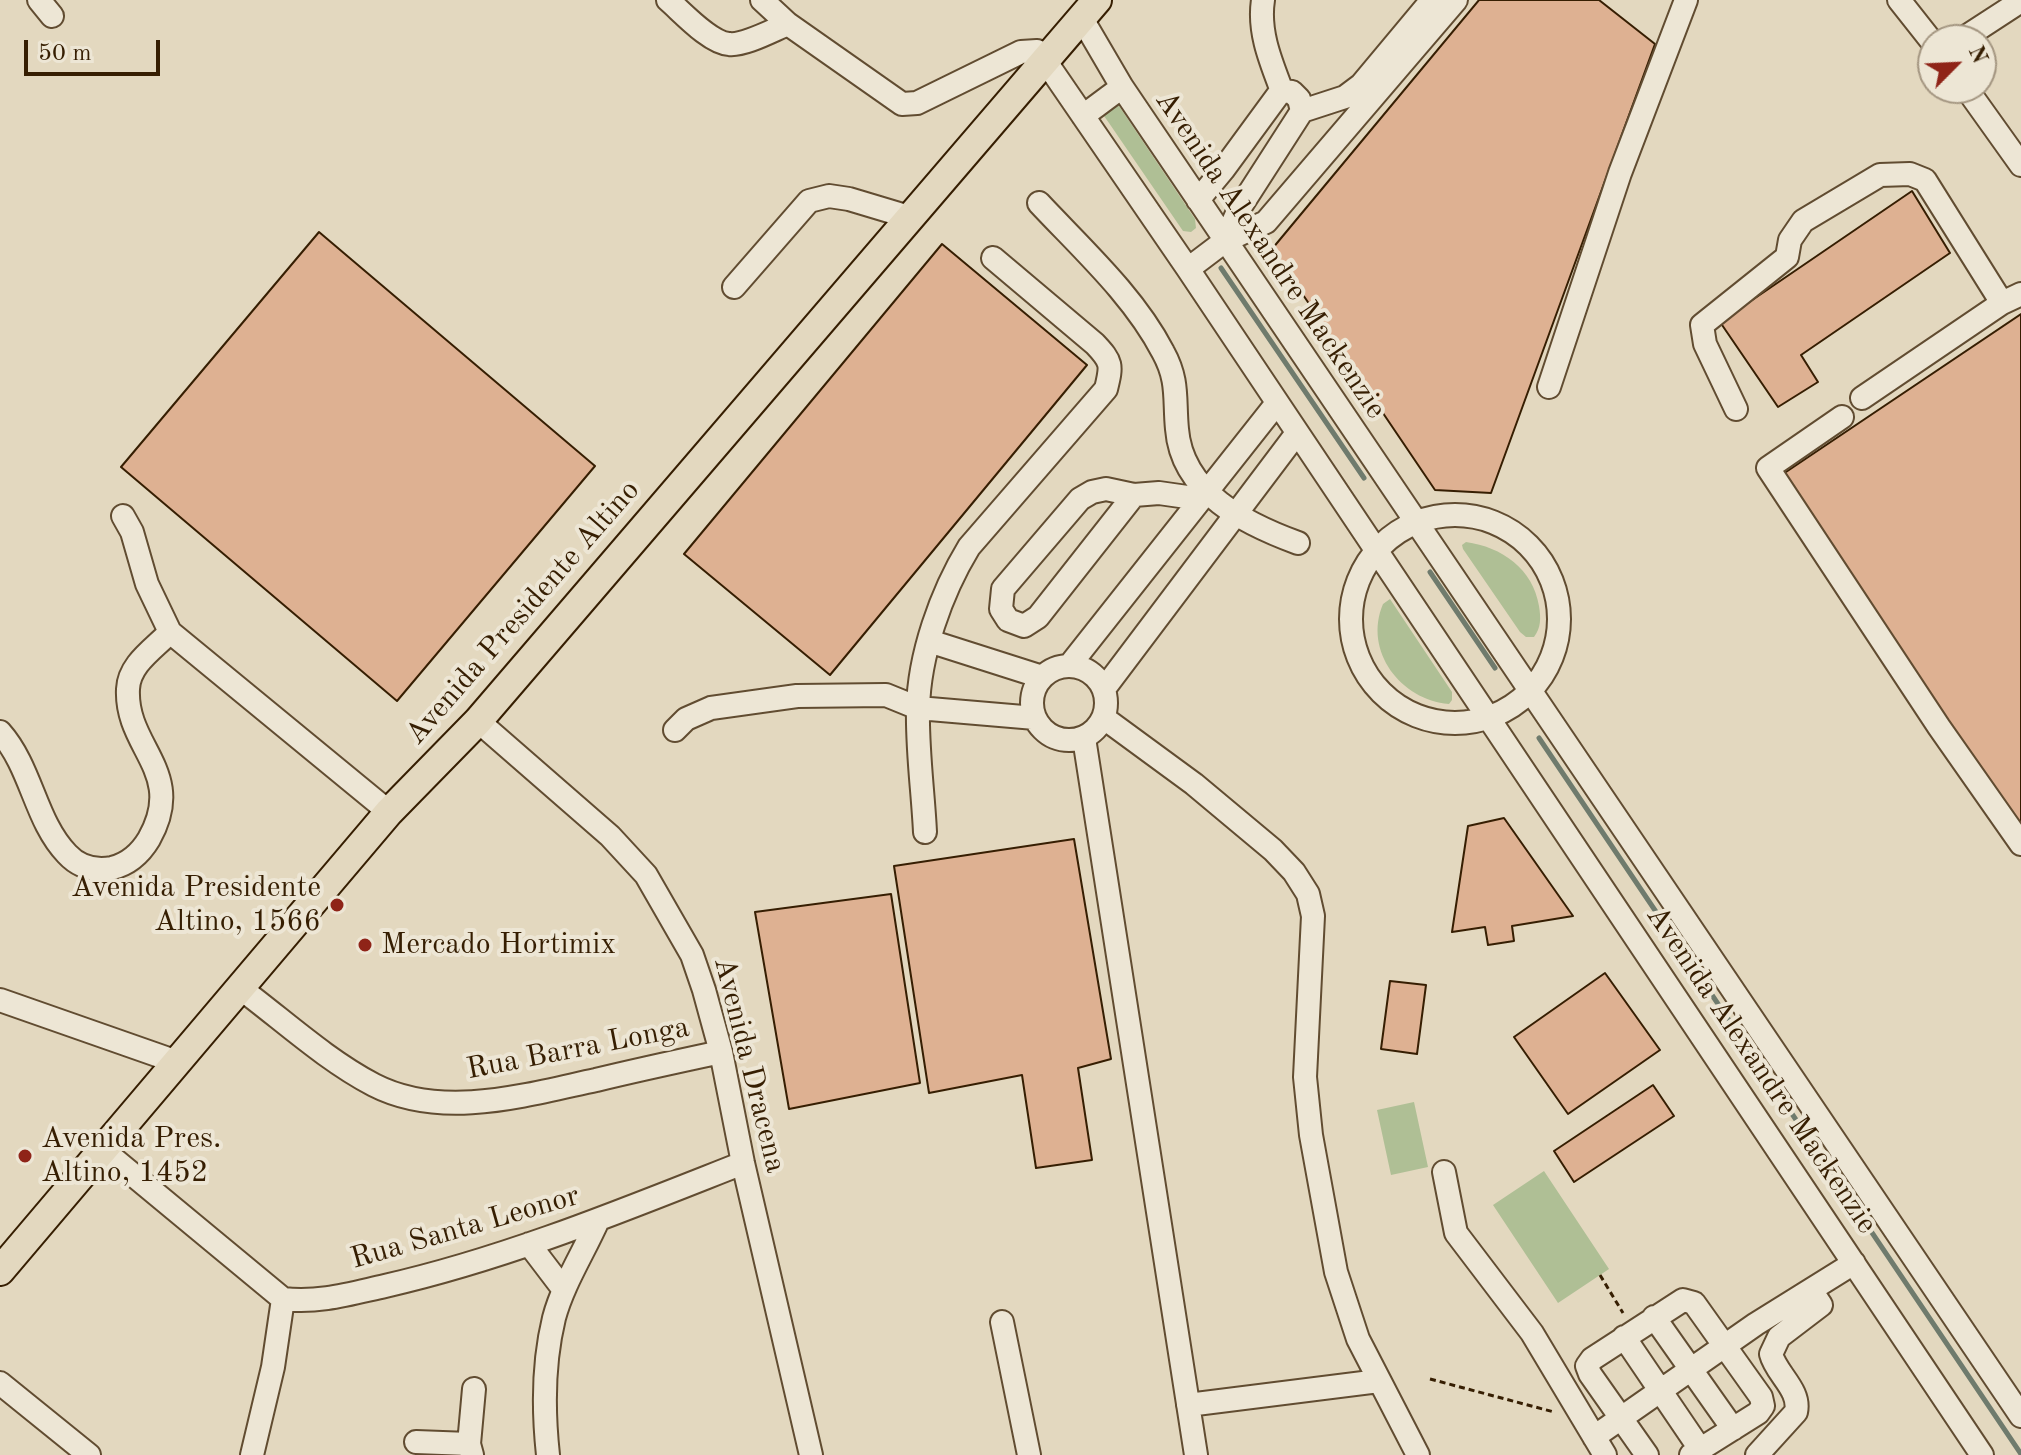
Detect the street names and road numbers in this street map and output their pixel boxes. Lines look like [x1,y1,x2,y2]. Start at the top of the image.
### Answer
street label: Avenida Alexandre Mackenzie [1147,84,1393,426]
street label: Avenida Presidente Altino [398,473,648,753]
street label: Avenida Alexandre Mackenzie [1638,899,1884,1241]
street label: Avenida Dracena [705,953,793,1177]
street label: Rua Barra Longa [464,1010,692,1088]
street label: Rua Santa Leonor [347,1178,583,1278]

